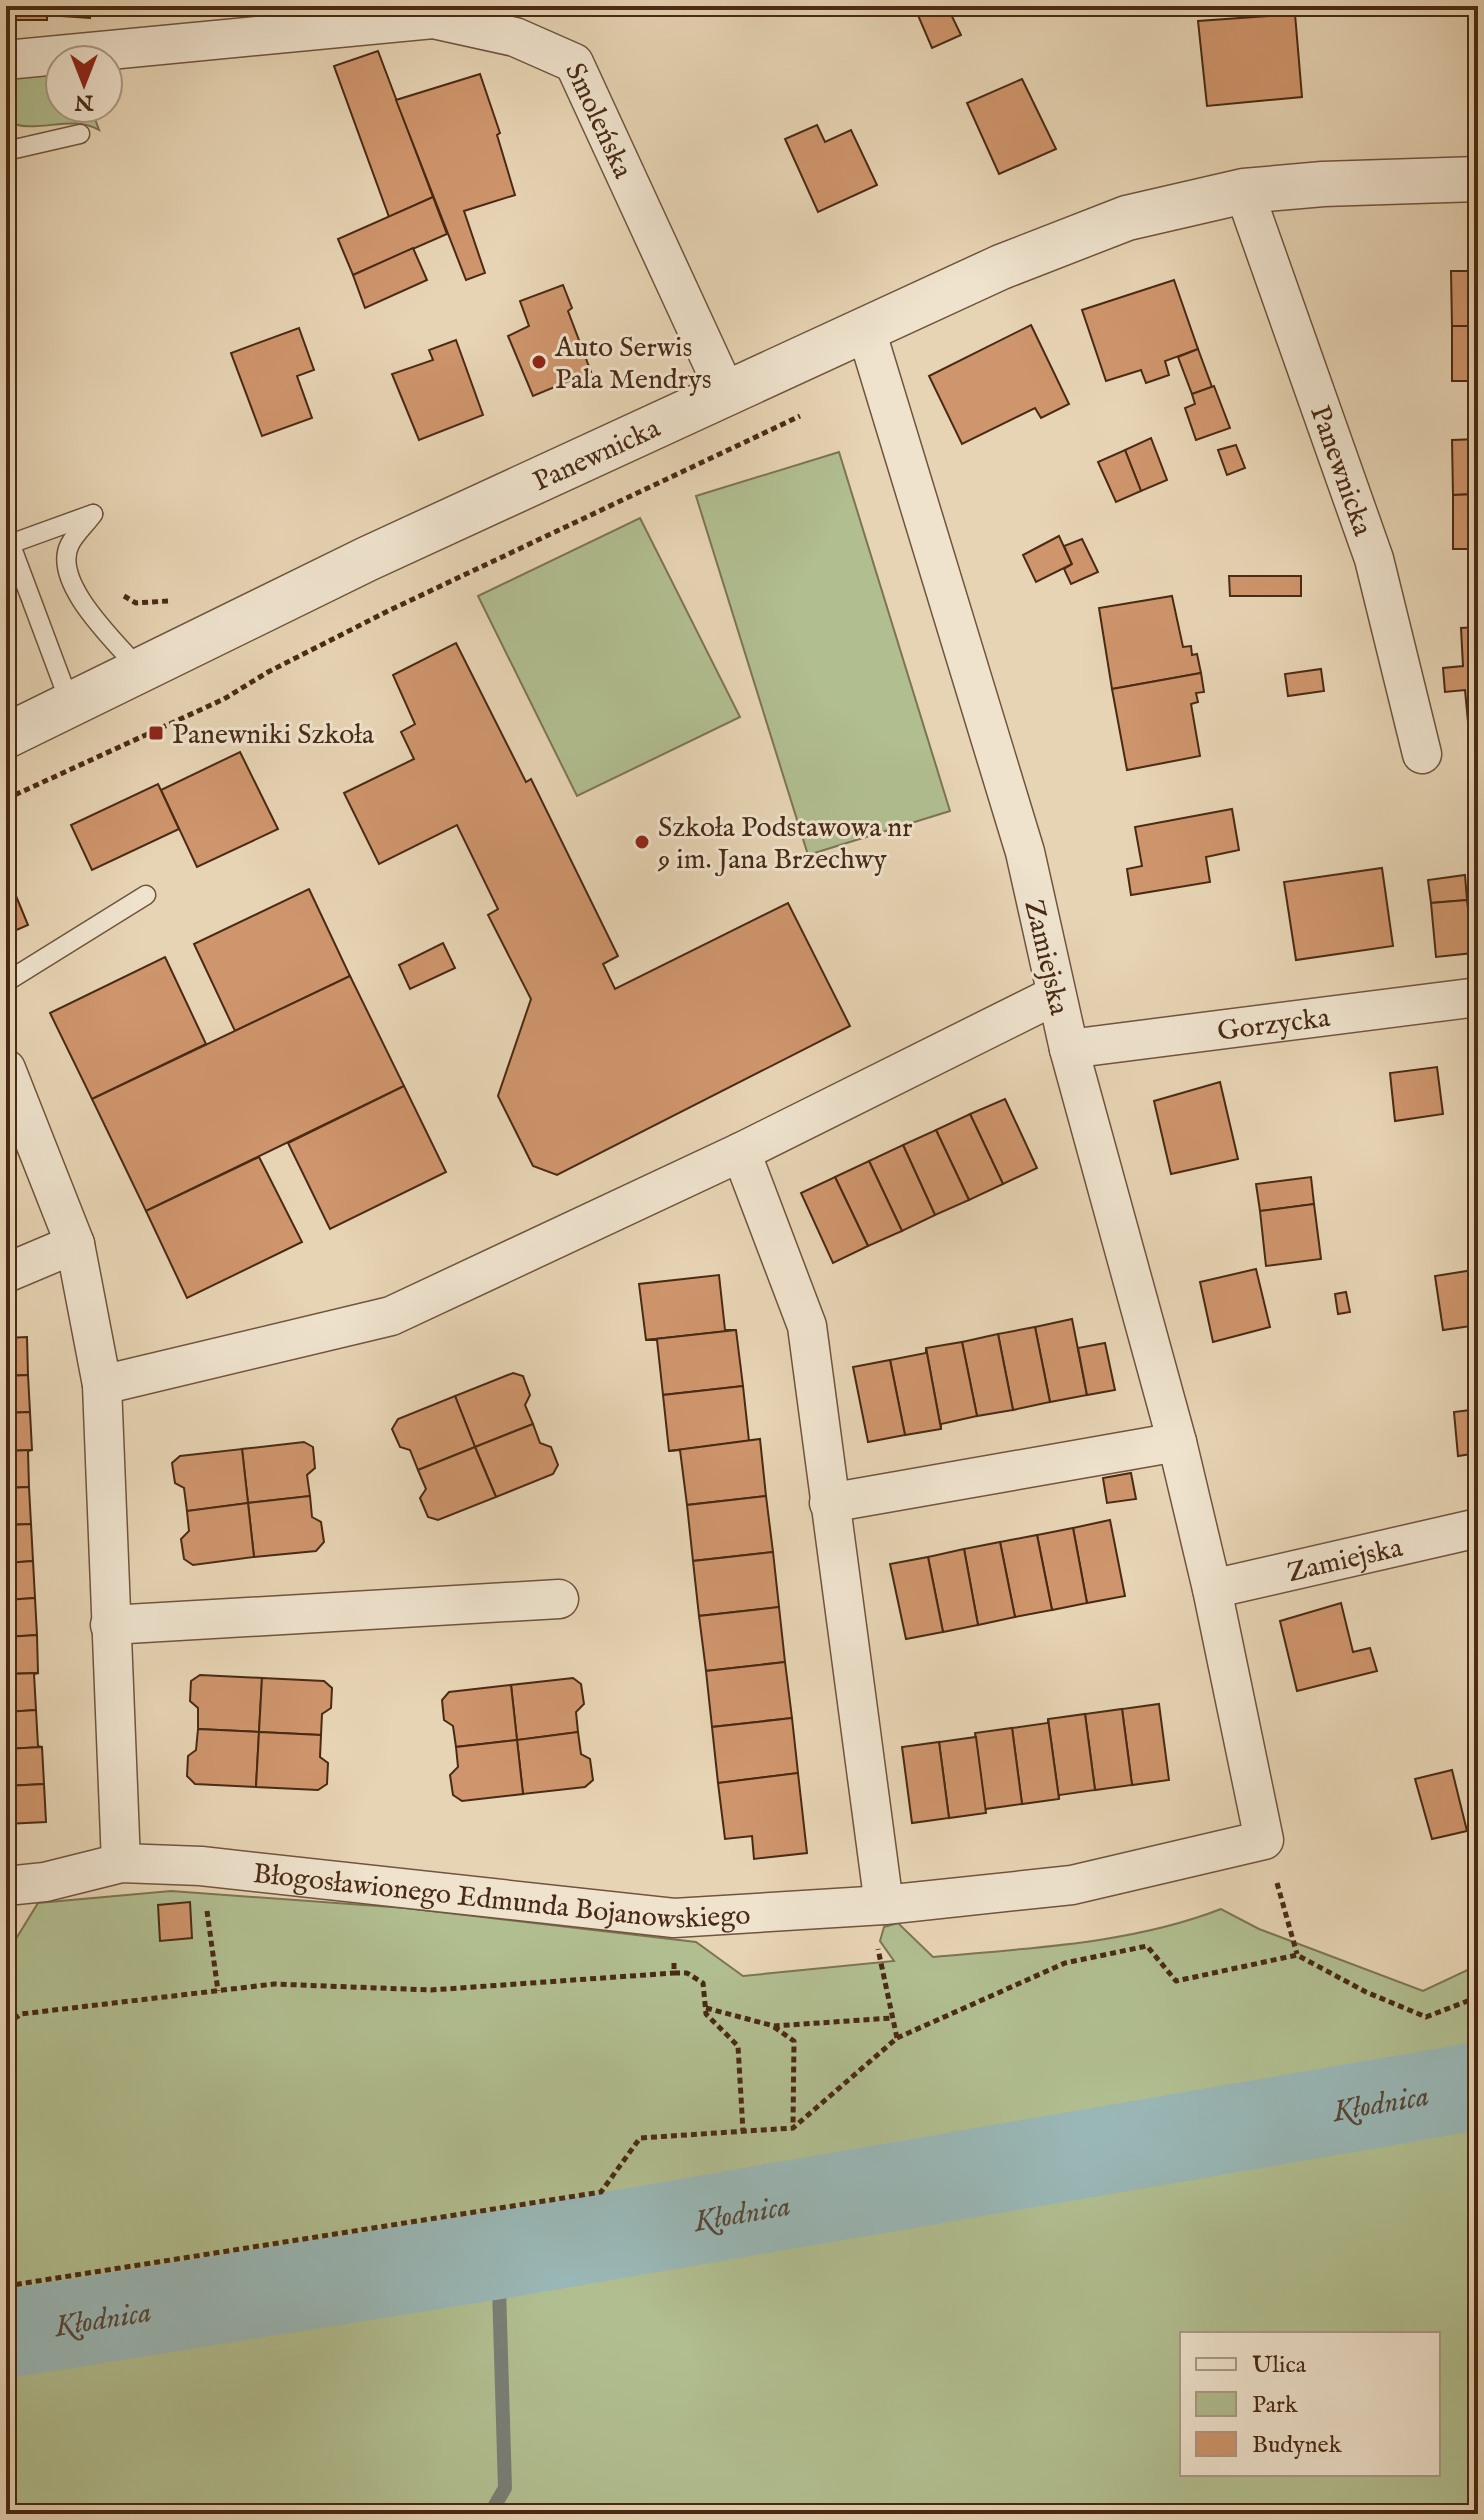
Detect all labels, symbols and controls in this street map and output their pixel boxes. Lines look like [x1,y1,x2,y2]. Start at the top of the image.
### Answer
north arrow [44,44,124,124]
street label: Smoleńska [556,58,640,185]
text: N [74,88,95,116]
place label: Auto Serwis Pala Mendrys [554,331,712,398]
marker: Auto Serwis Pala Mendrys [530,353,548,371]
street label: Panewnicka [1301,401,1380,542]
street label: Panewnicka [528,411,667,500]
place label: Panewniki Szkoła [172,718,375,753]
marker: Panewniki Szkoła [147,724,165,742]
place label: Szkoła Podstawowa nr 9 im. Jana Brzechwy [657,811,913,878]
marker: Szkoła Podstawowa nr 9 im. Jana Brzechwy [633,833,651,851]
street label: Zamiejska [1015,897,1076,1019]
street label: Gorzycka [1215,1001,1333,1050]
street label: Zamiejska [1284,1531,1407,1591]
street label: Błogosławionego Edmunda Bojanowskiego [251,1857,751,1938]
water label: Kłodnica [1329,2078,1432,2132]
water label: Kłodnica [690,2188,794,2242]
water label: Kłodnica [51,2294,154,2347]
legend [1180,2332,1440,2476]
text: Ulica [1252,2350,1307,2381]
text: Park [1252,2390,1298,2421]
text: Budynek [1252,2430,1342,2461]

